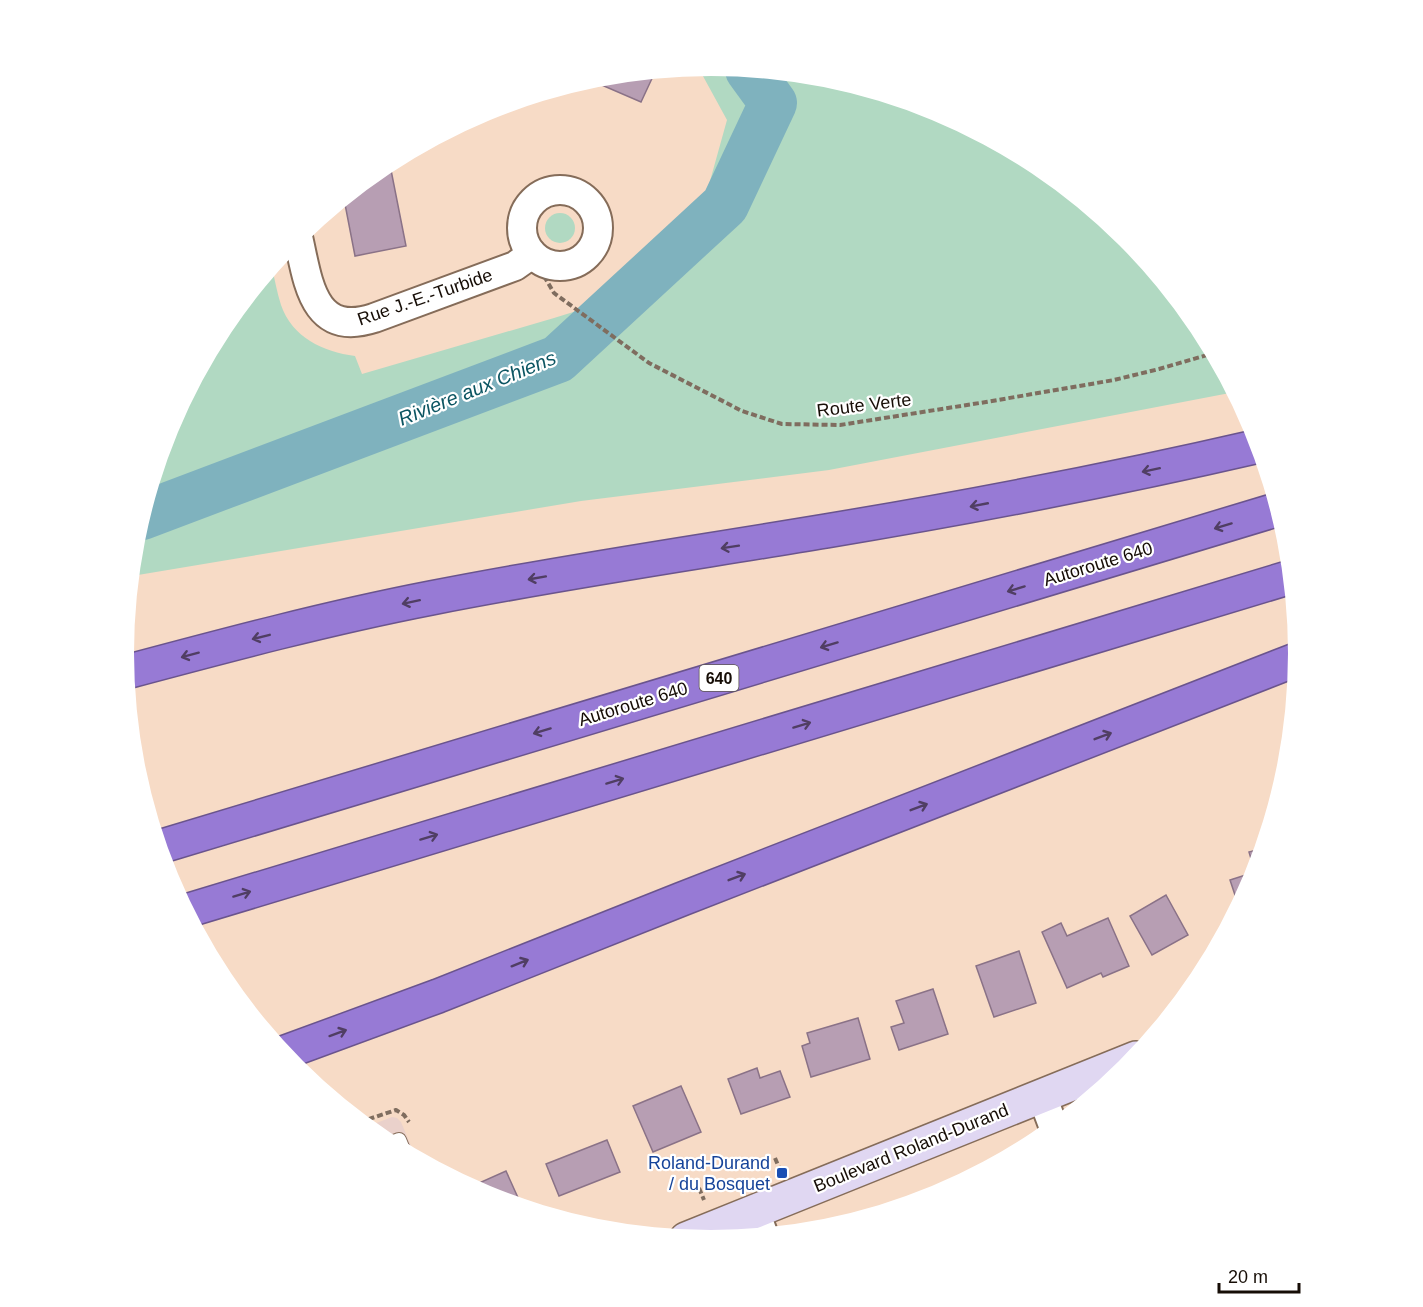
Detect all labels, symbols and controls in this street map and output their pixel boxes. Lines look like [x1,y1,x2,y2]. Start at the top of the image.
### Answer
street label: Rue J.-E.-Turbide [355,265,495,329]
water label: Rivière aux Chiens [395,346,559,430]
street label: Route Verte [816,389,912,421]
one-way arrow [1142,464,1161,476]
one-way arrow [970,500,989,511]
one-way arrow [1214,521,1233,532]
street label: Autoroute 640 [1041,538,1155,590]
one-way arrow [720,541,740,552]
one-way arrow [528,573,547,584]
one-way arrow [1007,584,1026,595]
one-way arrow [401,597,421,608]
one-way arrow [251,631,270,643]
one-way arrow [820,640,839,651]
one-way arrow [181,650,200,661]
road number: 640 [700,665,738,691]
street label: Autoroute 640 [576,678,690,730]
one-way arrow [792,719,811,730]
one-way arrow [533,726,552,737]
one-way arrow [1093,730,1112,741]
one-way arrow [605,775,624,786]
one-way arrow [909,801,927,812]
one-way arrow [419,831,438,842]
one-way arrow [727,871,745,882]
one-way arrow [232,888,251,899]
one-way arrow [510,957,529,968]
one-way arrow [328,1027,347,1038]
street label: Boulevard Roland-Durand [811,1100,1011,1196]
place label: Roland-Durand / du Bosquet [648,1153,770,1194]
marker: Roland-Durand / du Bosquet [775,1166,789,1180]
scale bar [1219,1256,1298,1294]
text: 20 m [1228,1267,1268,1287]

